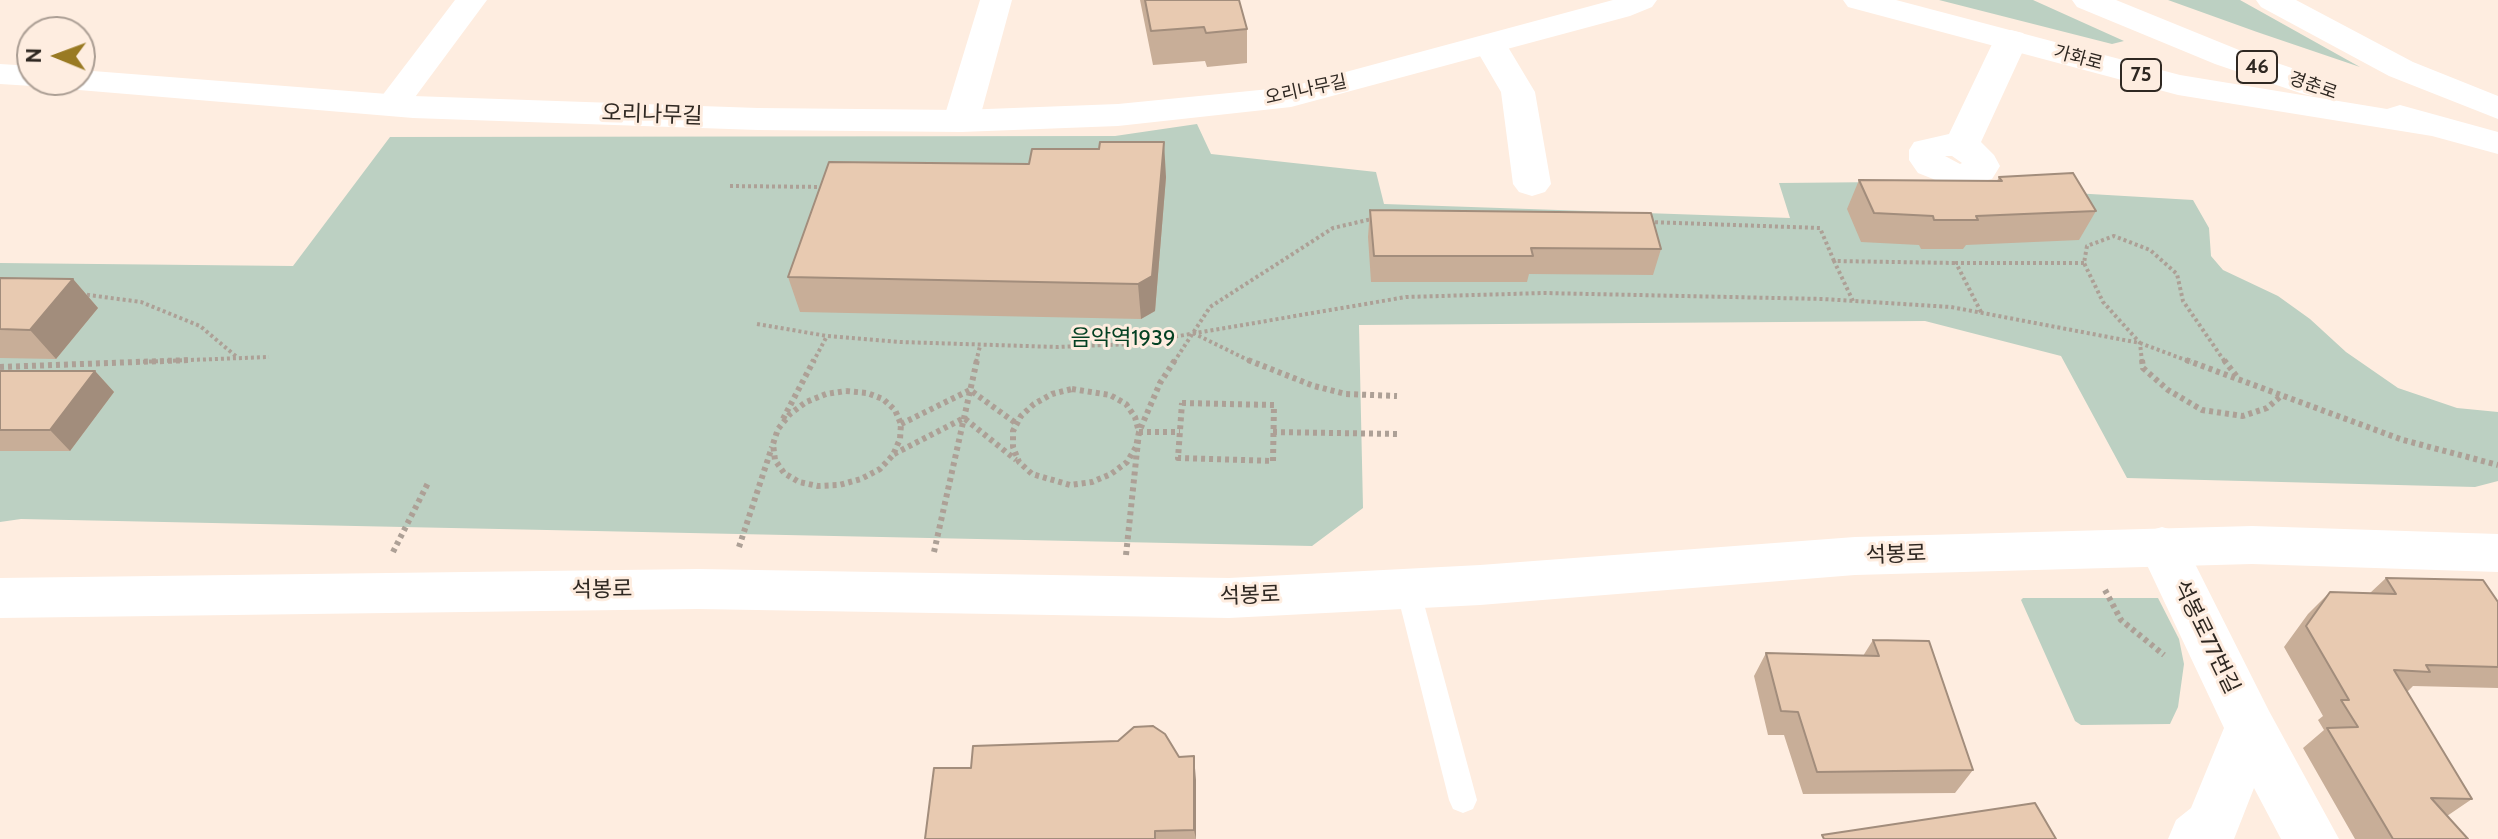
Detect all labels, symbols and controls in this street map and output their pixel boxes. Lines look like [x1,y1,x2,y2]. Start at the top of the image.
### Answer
north arrow [16,16,96,96]
street label: 가화로 [2051,41,2105,75]
text: N [20,48,47,64]
road number: 46 [2237,51,2277,83]
road number: 75 [2121,59,2161,91]
street label: 경춘로 [2286,68,2340,104]
street label: 오리나무길 [1263,71,1349,109]
street label: 오리나무길 [601,100,703,130]
park label: 음악역1939 [1071,326,1175,352]
street label: 석봉로 [1865,541,1927,569]
street label: 석봉로 [571,576,633,604]
street label: 석봉로77번길 [2167,576,2245,698]
street label: 석봉로 [1219,582,1281,610]

